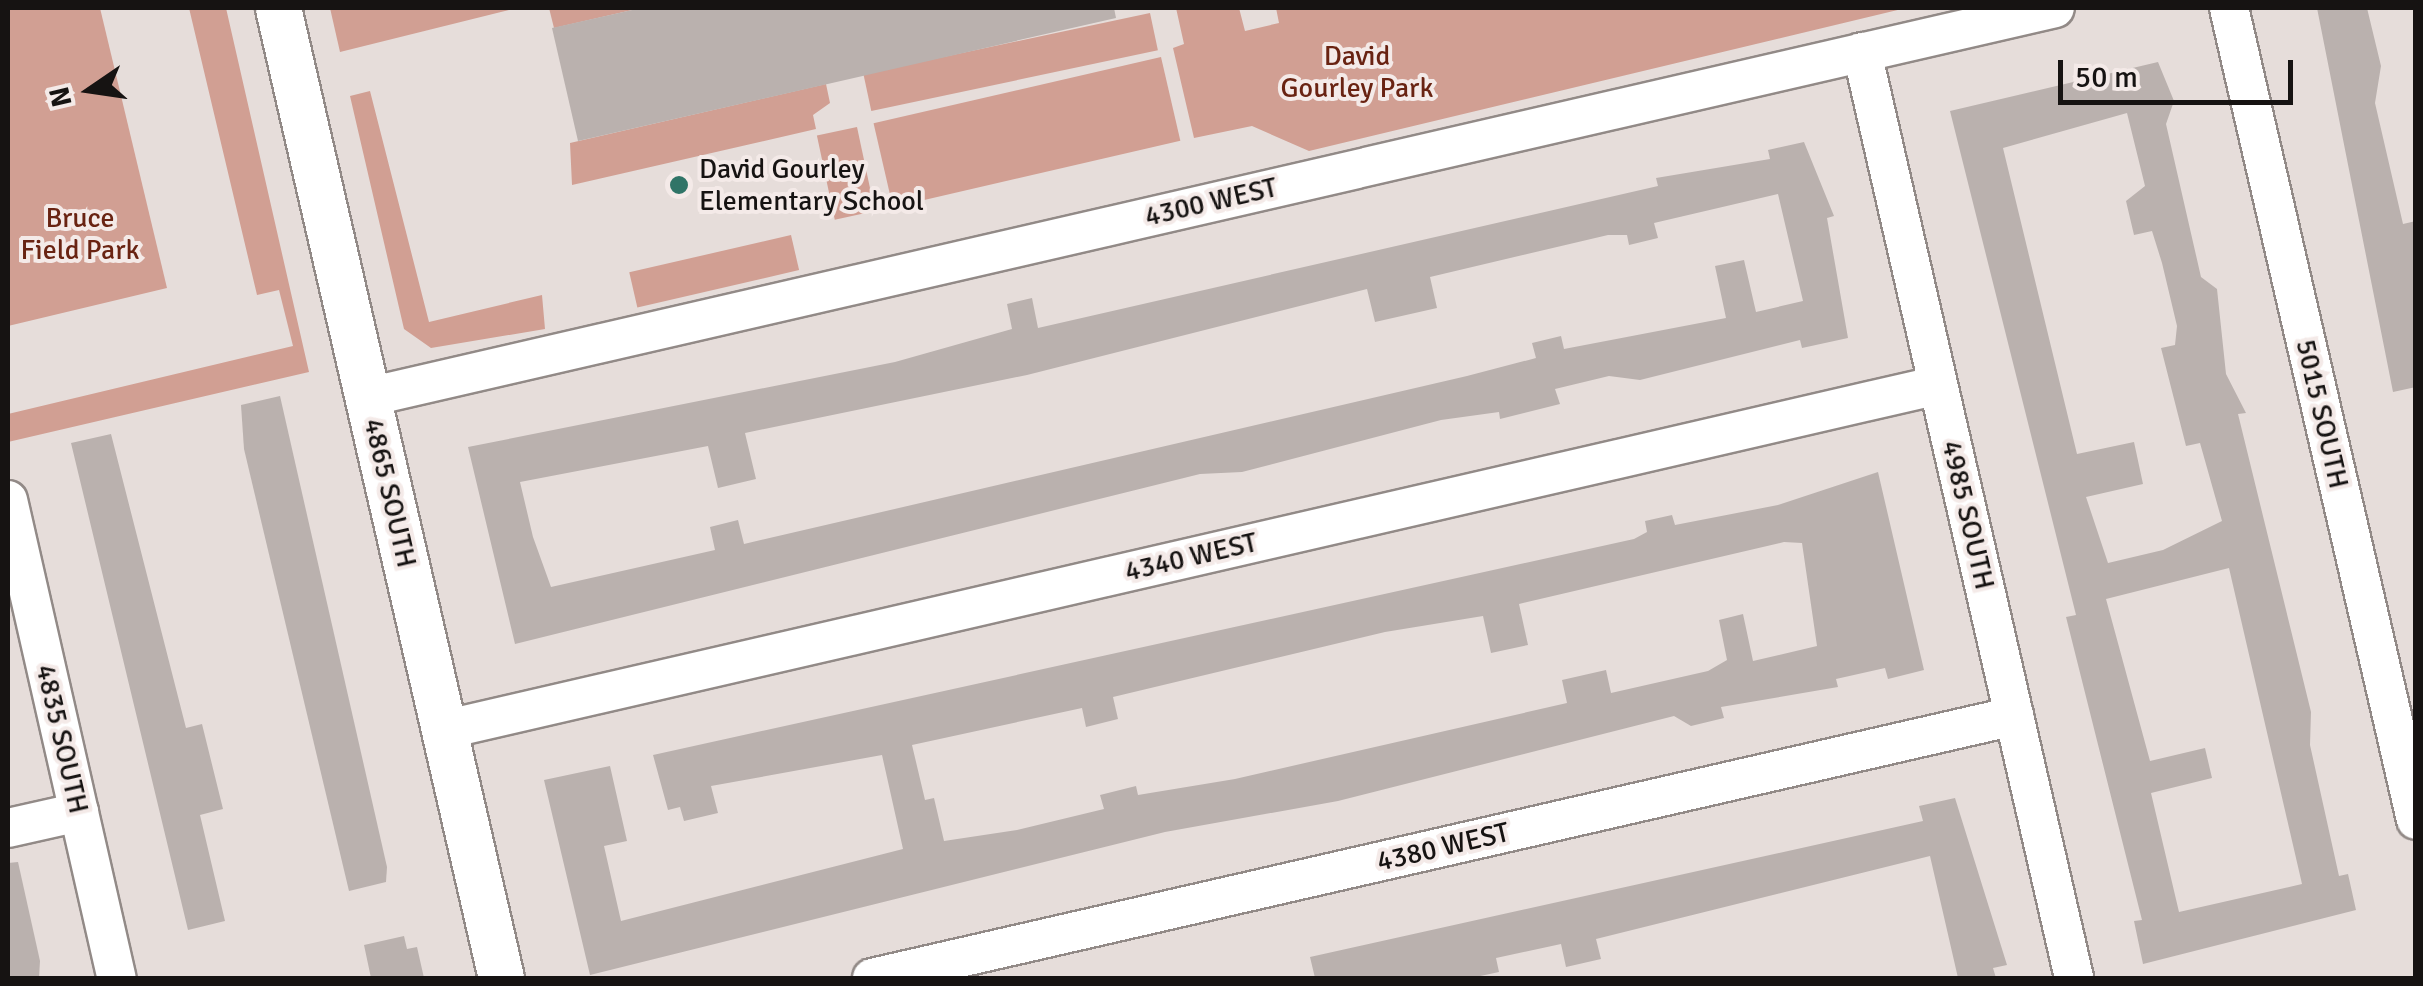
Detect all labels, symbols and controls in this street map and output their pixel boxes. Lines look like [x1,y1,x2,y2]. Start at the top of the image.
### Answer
park label: David Gourley Park [1281,39,1433,105]
north arrow [40,40,140,140]
scale bar [2063,40,2298,102]
text: 50 m [2075,59,2138,96]
text: N [42,83,80,110]
place label: David Gourley Elementary School [699,152,924,218]
street label: 4300 WEST [1142,170,1280,234]
marker: David Gourley Elementary School [668,174,690,196]
park label: Bruce Field Park [20,201,140,267]
street label: 5015 SOUTH [2289,336,2355,492]
street label: 4865 SOUTH [357,415,423,571]
street label: 4985 SOUTH [1935,437,2001,593]
street label: 4340 WEST [1122,525,1260,589]
street label: 4835 SOUTH [29,661,95,817]
street label: 4380 WEST [1374,815,1512,879]

